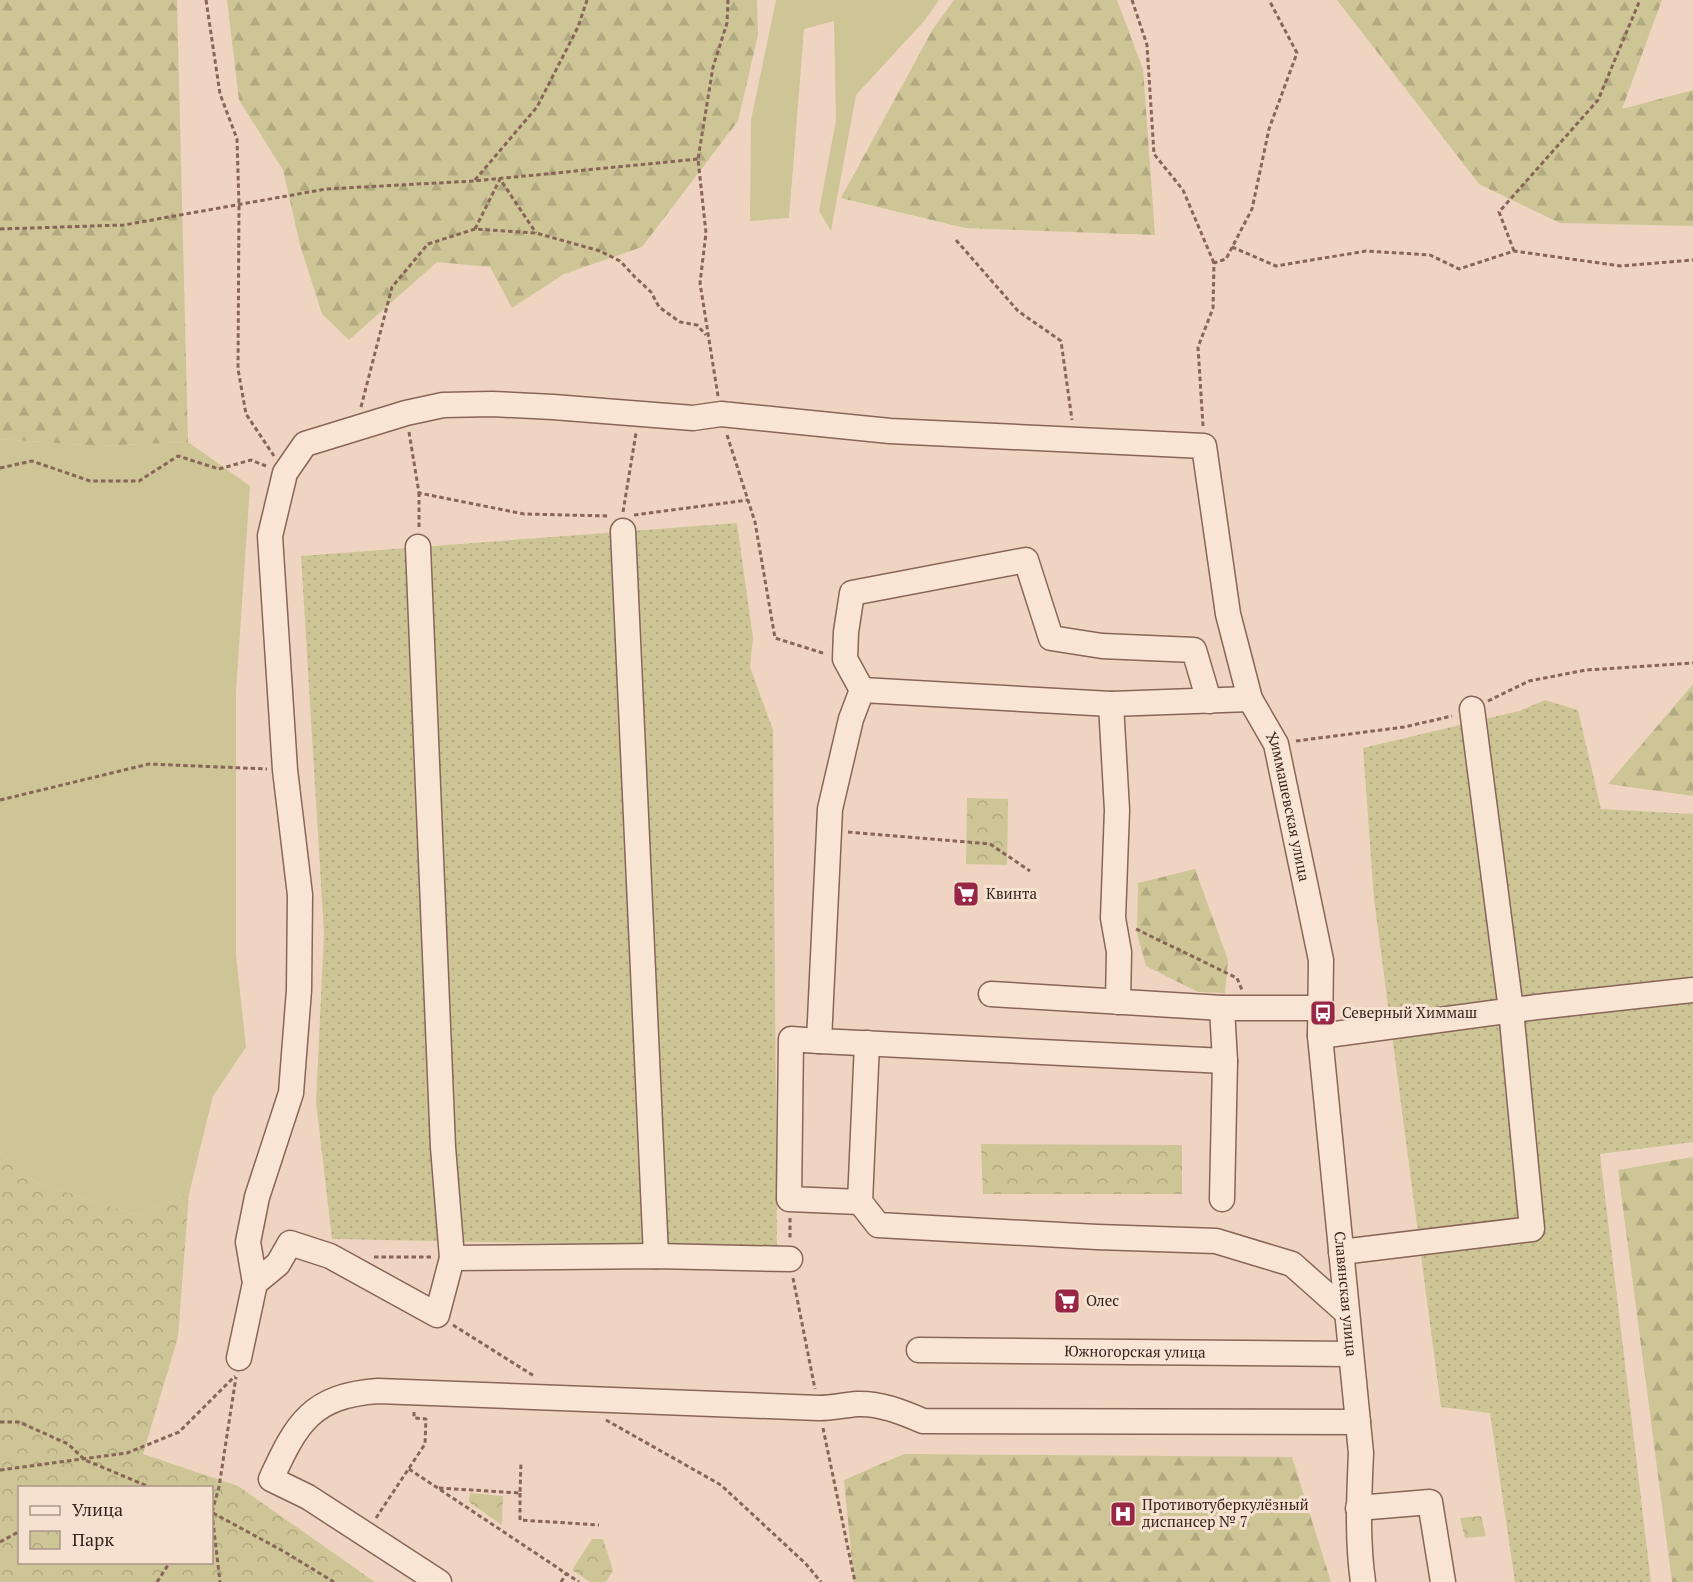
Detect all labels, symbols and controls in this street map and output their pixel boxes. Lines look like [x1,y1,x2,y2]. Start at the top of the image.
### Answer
street label: Химмашевская улица [1262,728,1315,883]
supermarket icon: Квинта [951,879,981,909]
place label: Квинта [986,883,1037,903]
bus stop icon: Северный Химмаш [1308,998,1338,1028]
place label: Северный Химмаш [1342,1002,1477,1022]
street label: Славянская улица [1330,1230,1362,1358]
supermarket icon: Олес [1052,1286,1082,1316]
place label: Олес [1086,1290,1119,1310]
street label: Южногорская улица [1064,1340,1206,1362]
legend [18,1486,213,1564]
place label: Противотуберкулёзный диспансер № 7 [1142,1494,1309,1531]
text: Улица [72,1497,123,1521]
hospital icon: Противотуберкулёзный диспансер № 7 [1108,1499,1138,1529]
text: Парк [72,1527,114,1551]

